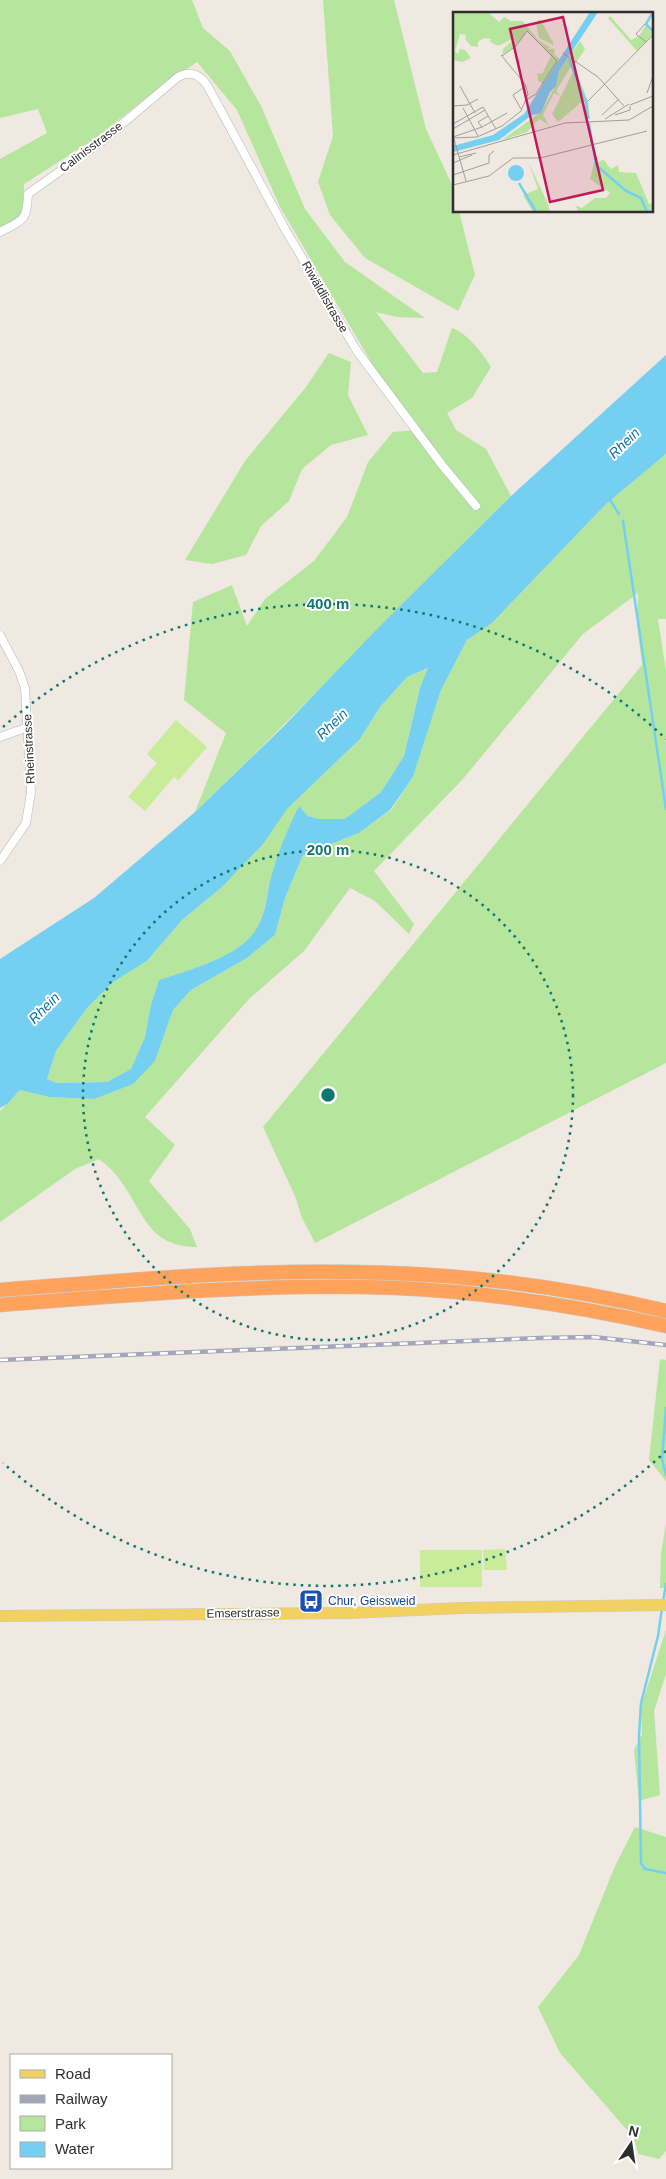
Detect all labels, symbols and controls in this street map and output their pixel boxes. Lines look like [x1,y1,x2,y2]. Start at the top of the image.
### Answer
inset map [453,12,654,212]
street label: Calinisstrasse [57,119,125,175]
street label: Riwäldlistrasse [299,259,351,335]
water label: Rhein [605,424,643,461]
text: 400 m [307,595,349,612]
water label: Rhein [313,705,351,742]
street label: Rheinstrasse [20,713,38,784]
text: 200 m [307,841,349,858]
water label: Rhein [25,989,63,1027]
centre of rings [319,1086,337,1104]
bus stop icon: Chur, Geissweid [298,1588,324,1614]
place label: Chur, Geissweid [328,1594,415,1608]
street label: Emserstrasse [206,1605,280,1621]
legend [10,2054,172,2169]
text: Road [55,2065,91,2082]
text: Railway [55,2090,108,2107]
text: Park [55,2115,86,2132]
north arrow [606,2119,656,2169]
text: N [627,2122,641,2140]
text: Water [55,2140,94,2157]

